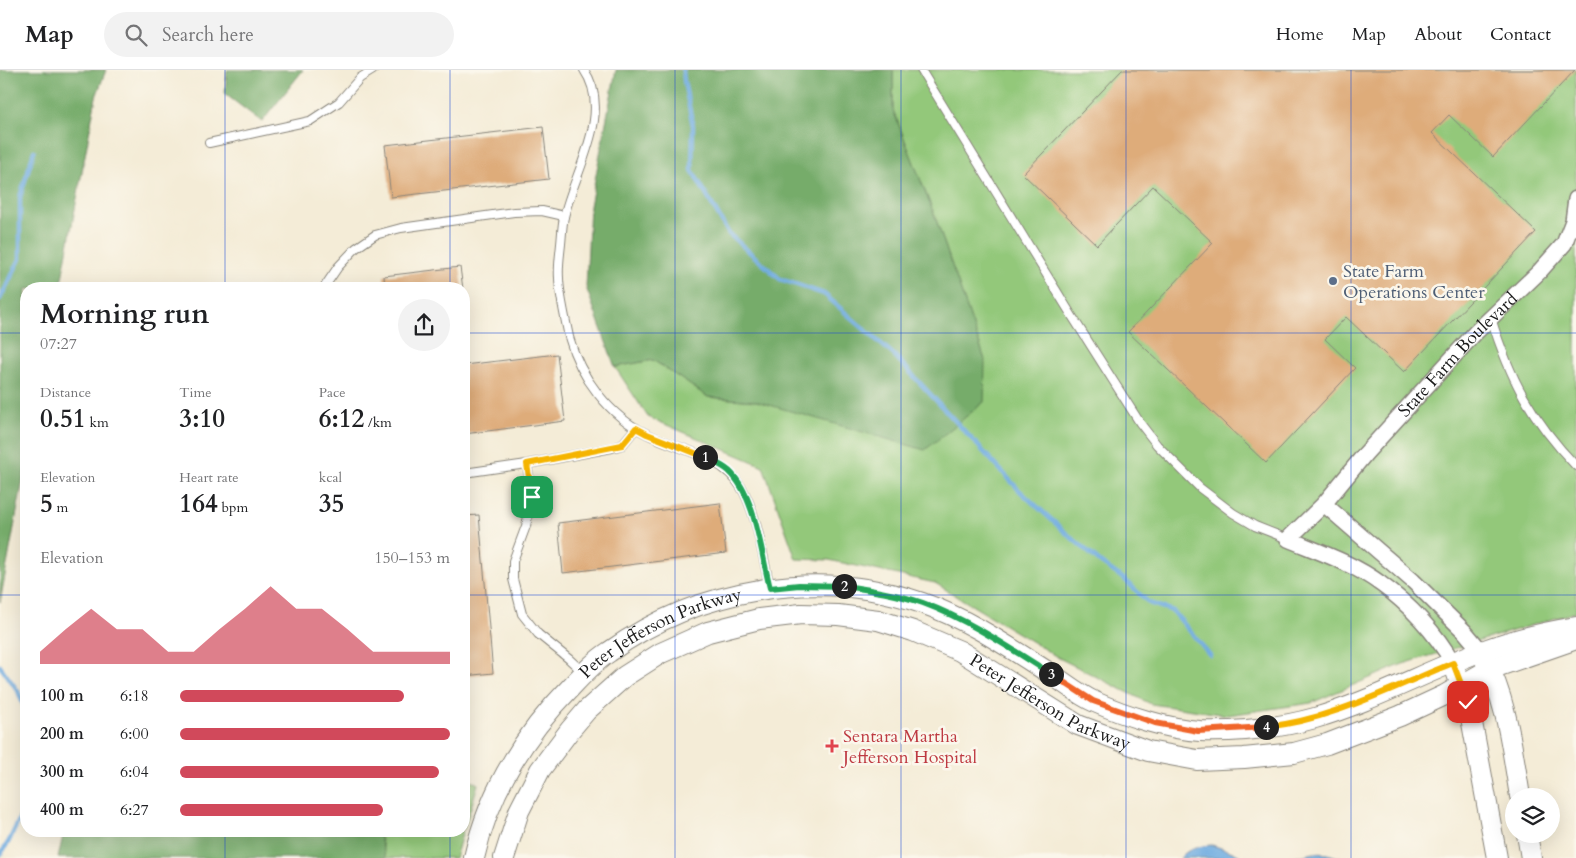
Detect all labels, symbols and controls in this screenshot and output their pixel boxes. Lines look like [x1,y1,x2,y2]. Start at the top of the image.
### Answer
search box [104,12,454,57]
text: Map [25,18,74,51]
icon: search [122,21,150,49]
text: Search here [162,22,254,48]
text: Home [1276,22,1324,47]
text: Map [1352,22,1386,47]
text: About [1414,22,1462,47]
text: Contact [1490,22,1551,47]
place label: State Farm Operations Center [1343,259,1485,305]
marker: State Farm Operations Center [1327,275,1339,287]
street label: State Farm Boulevard [1392,287,1523,423]
text: Morning run [40,295,209,333]
button: share [398,299,450,351]
text: 07:27 [40,333,77,355]
text: Distance [40,383,91,402]
text: Time [179,383,212,402]
text: Pace [319,383,346,402]
text: 0.51 [40,402,86,436]
text: 3:10 [179,402,225,436]
text: 6:12 [319,402,364,436]
text: km [86,413,109,432]
text: /km [364,413,392,432]
pin: 1 [692,444,718,470]
text: 1 [702,448,709,467]
text: Elevation [40,468,96,487]
text: Heart rate [179,468,239,487]
text: kcal [319,468,342,487]
pin [511,476,553,518]
icon: arrive [518,483,546,511]
text: 5 [40,487,53,521]
text: 164 [179,487,218,521]
text: 35 [319,487,344,521]
text: m [53,498,68,517]
text: bpm [218,498,248,517]
text: Elevation [40,547,104,569]
text: 150–153 m [374,547,450,569]
pin: 2 [832,574,856,598]
text: 2 [841,577,848,596]
street label: Peter Jefferson Parkway [574,582,745,684]
street label: Peter Jefferson Parkway [965,648,1135,757]
pin: 3 [1038,662,1064,686]
text: 3 [1048,665,1055,684]
pin [1447,681,1489,723]
text: 100 m [40,685,84,707]
text: 6:18 [120,685,149,707]
icon: check [1454,688,1482,716]
pin: 4 [1254,714,1278,740]
text: 4 [1263,718,1270,737]
text: 200 m [40,723,84,745]
text: 6:00 [120,723,149,745]
place label: Sentara Martha Jefferson Hospital [840,724,978,770]
marker: Sentara Martha Jefferson Hospital [825,739,839,753]
text: 300 m [40,761,84,783]
text: 6:04 [120,761,149,783]
map controls [1505,788,1560,843]
button: layers [1505,788,1560,843]
text: 400 m [40,799,84,821]
text: 6:27 [120,799,149,821]

